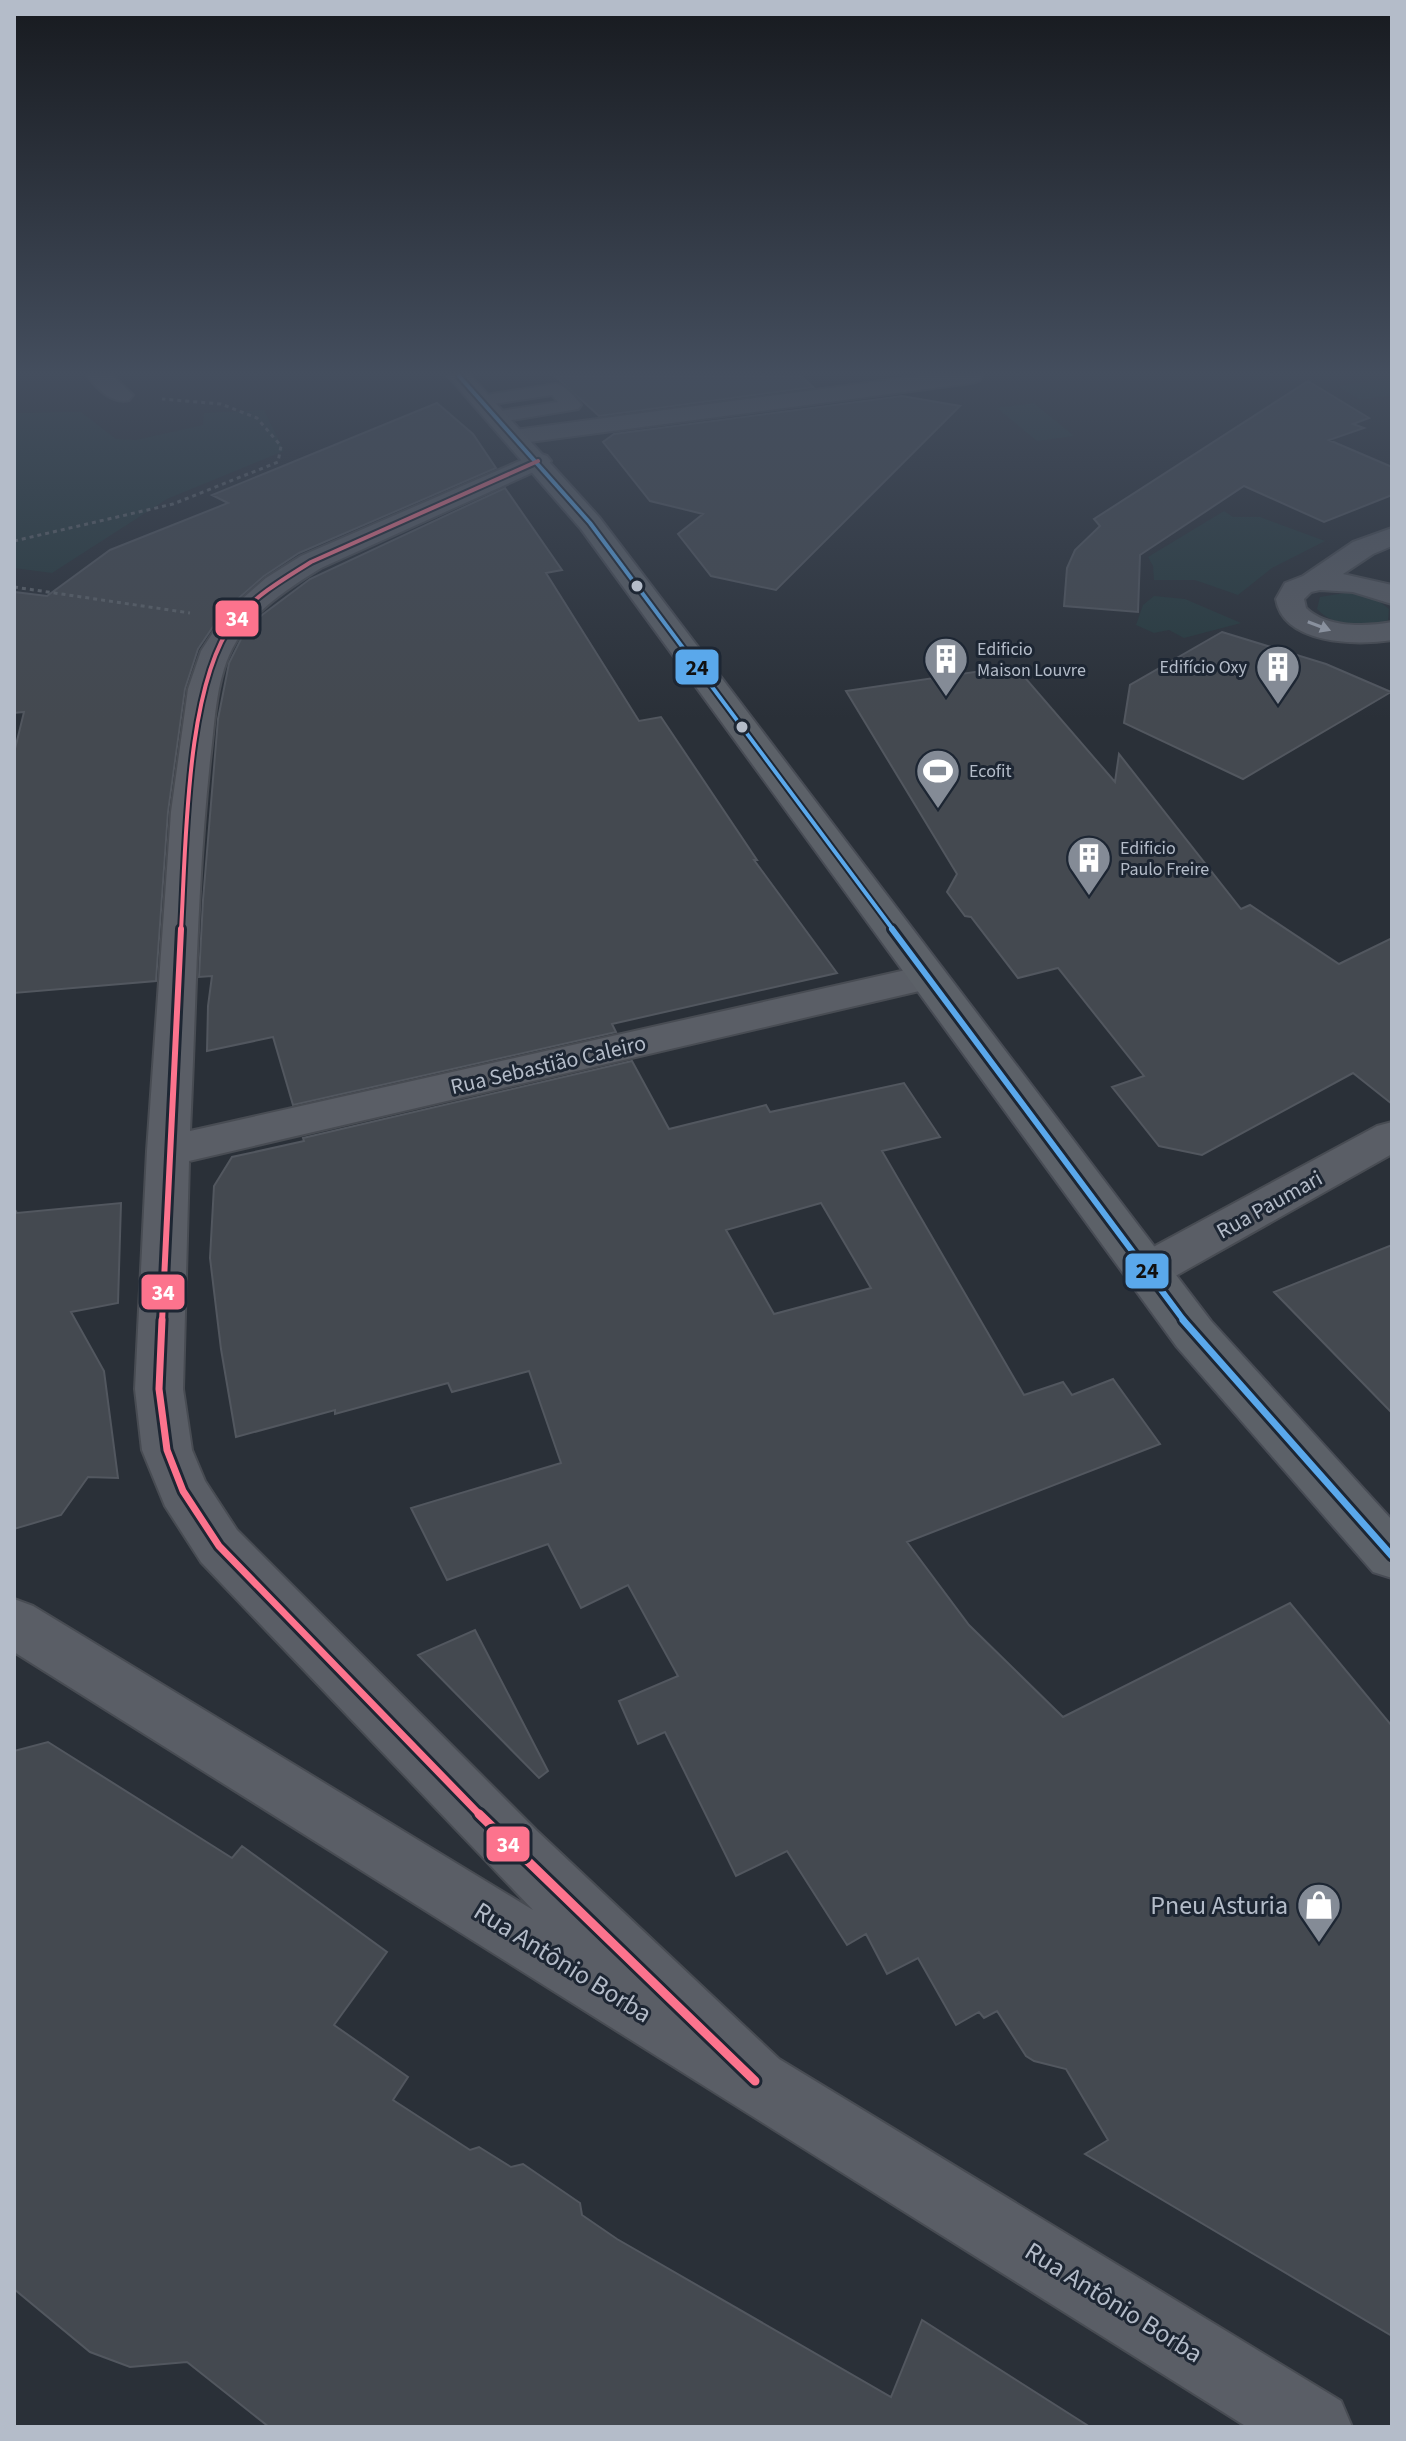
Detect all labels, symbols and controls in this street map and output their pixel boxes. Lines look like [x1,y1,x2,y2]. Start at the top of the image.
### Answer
unlabelled marker [629,578,645,594]
line badge: 34 [214,599,260,638]
text: 34 [225,603,249,635]
one-way arrow [1307,620,1331,633]
building icon: Edificio Maison Louvre [922,635,970,698]
place label: Edificio Maison Louvre [977,637,1086,683]
building icon: Edifício Oxy [1254,643,1302,706]
line badge: 24 [674,648,720,686]
text: 24 [685,652,709,684]
place label: Edifício Oxy [1159,655,1248,680]
unlabelled marker [734,719,750,735]
sports icon: Ecofit [914,747,962,810]
place label: Ecofit [969,759,1012,784]
building icon: Edificio Paulo Freire [1065,834,1113,897]
place label: Edificio Paulo Freire [1120,836,1209,882]
street label: Rua Sebastião Caleiro [447,1027,649,1103]
street label: Rua Paumari [1211,1163,1328,1247]
line badge: 24 [1124,1252,1170,1290]
text: 24 [1135,1255,1159,1287]
line badge: 34 [140,1273,186,1311]
text: 34 [151,1277,175,1309]
line badge: 34 [485,1825,531,1863]
text: 34 [496,1829,520,1861]
shop icon: Pneu Asturia [1295,1881,1343,1944]
place label: Pneu Asturia [1150,1887,1288,1924]
street label: Rua Antônio Borba [467,1893,659,2032]
street label: Rua Antônio Borba [1018,2233,1210,2372]

